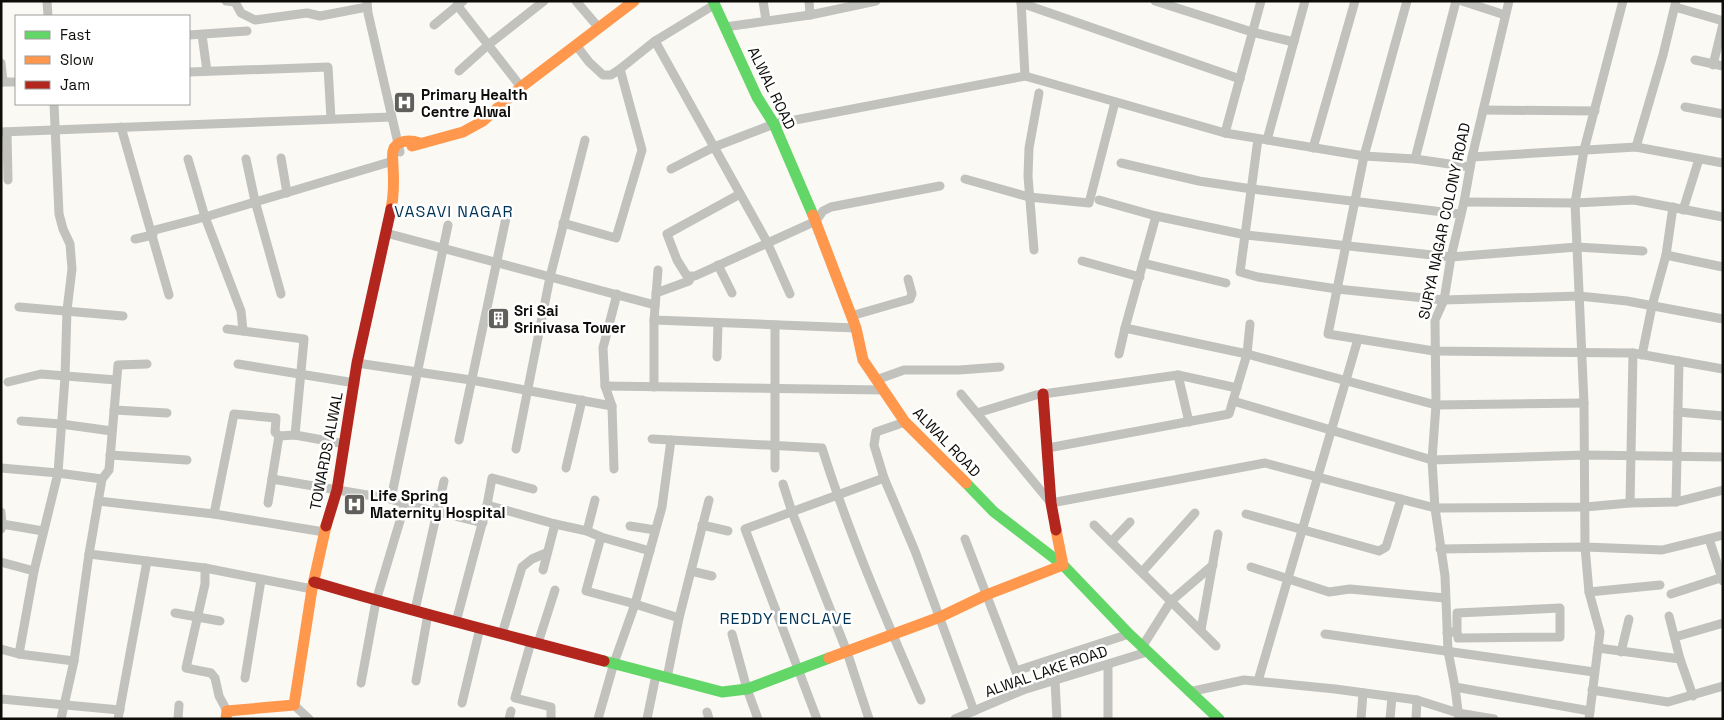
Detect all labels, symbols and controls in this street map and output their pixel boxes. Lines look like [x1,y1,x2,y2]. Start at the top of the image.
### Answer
legend [15,15,190,105]
text: Fast [60,25,91,44]
street label: ALWAL ROAD [744,44,800,133]
text: Slow [60,50,94,69]
text: Jam [60,75,90,94]
place label: Primary Health Centre Alwal [421,85,528,121]
hospital icon: Primary Health Centre Alwal [393,91,417,115]
street label: SURYA NAGAR COLONY ROAD [1414,121,1474,321]
district label: VASAVI NAGAR [394,201,514,222]
place label: Sri Sai Srinivasa Tower [514,301,626,337]
building icon: Sri Sai Srinivasa Tower [486,307,510,331]
street label: TOWARDS ALWAL [305,390,347,512]
street label: ALWAL ROAD [909,403,985,481]
place label: Life Spring Maternity Hospital [370,486,506,522]
hospital icon: Life Spring Maternity Hospital [342,492,366,516]
district label: REDDY ENCLAVE [720,608,852,629]
street label: ALWAL LAKE ROAD [982,641,1110,701]

